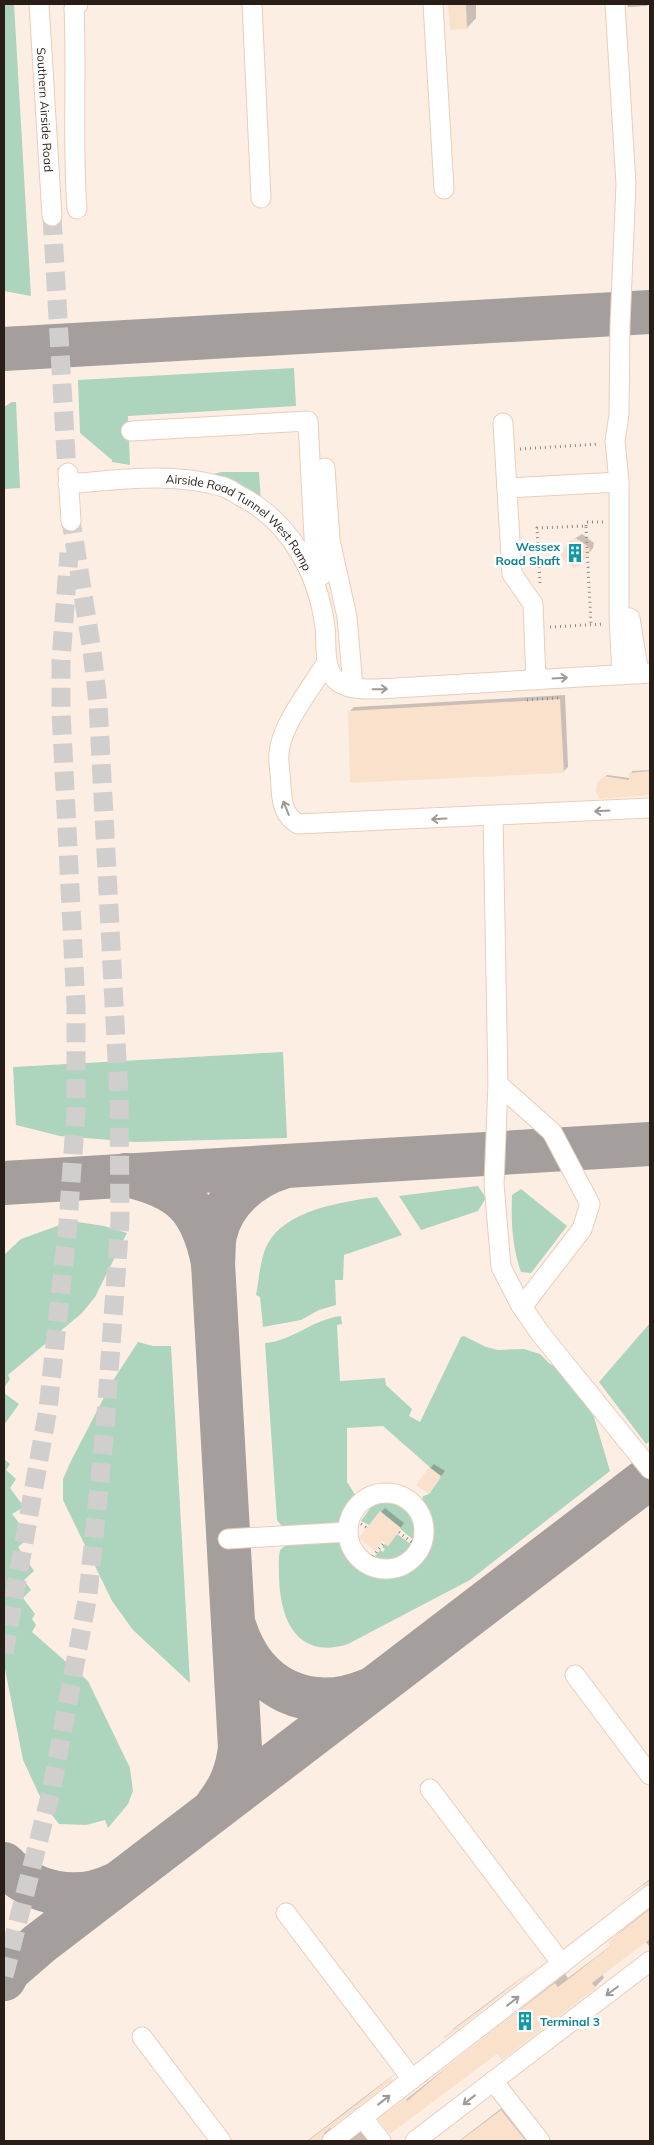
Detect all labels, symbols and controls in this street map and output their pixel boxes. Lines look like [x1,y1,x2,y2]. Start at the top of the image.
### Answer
street label: Southern Airside Road [34,47,57,173]
street label: Airside Road Tunnel West Ramp [166,471,315,573]
place label: Wessex Road Shaft [495,539,560,568]
building icon: Wessex Road Shaft [564,542,586,564]
one-way arrow [551,674,567,683]
one-way arrow [372,684,388,694]
one-way arrow [280,801,290,816]
one-way arrow [594,806,610,815]
one-way arrow [432,814,448,823]
one-way arrow [605,1985,618,1996]
one-way arrow [506,1996,519,2007]
building icon: Terminal 3 [514,2010,536,2032]
place label: Terminal 3 [540,2014,600,2029]
one-way arrow [377,2095,390,2106]
one-way arrow [462,2095,476,2105]

